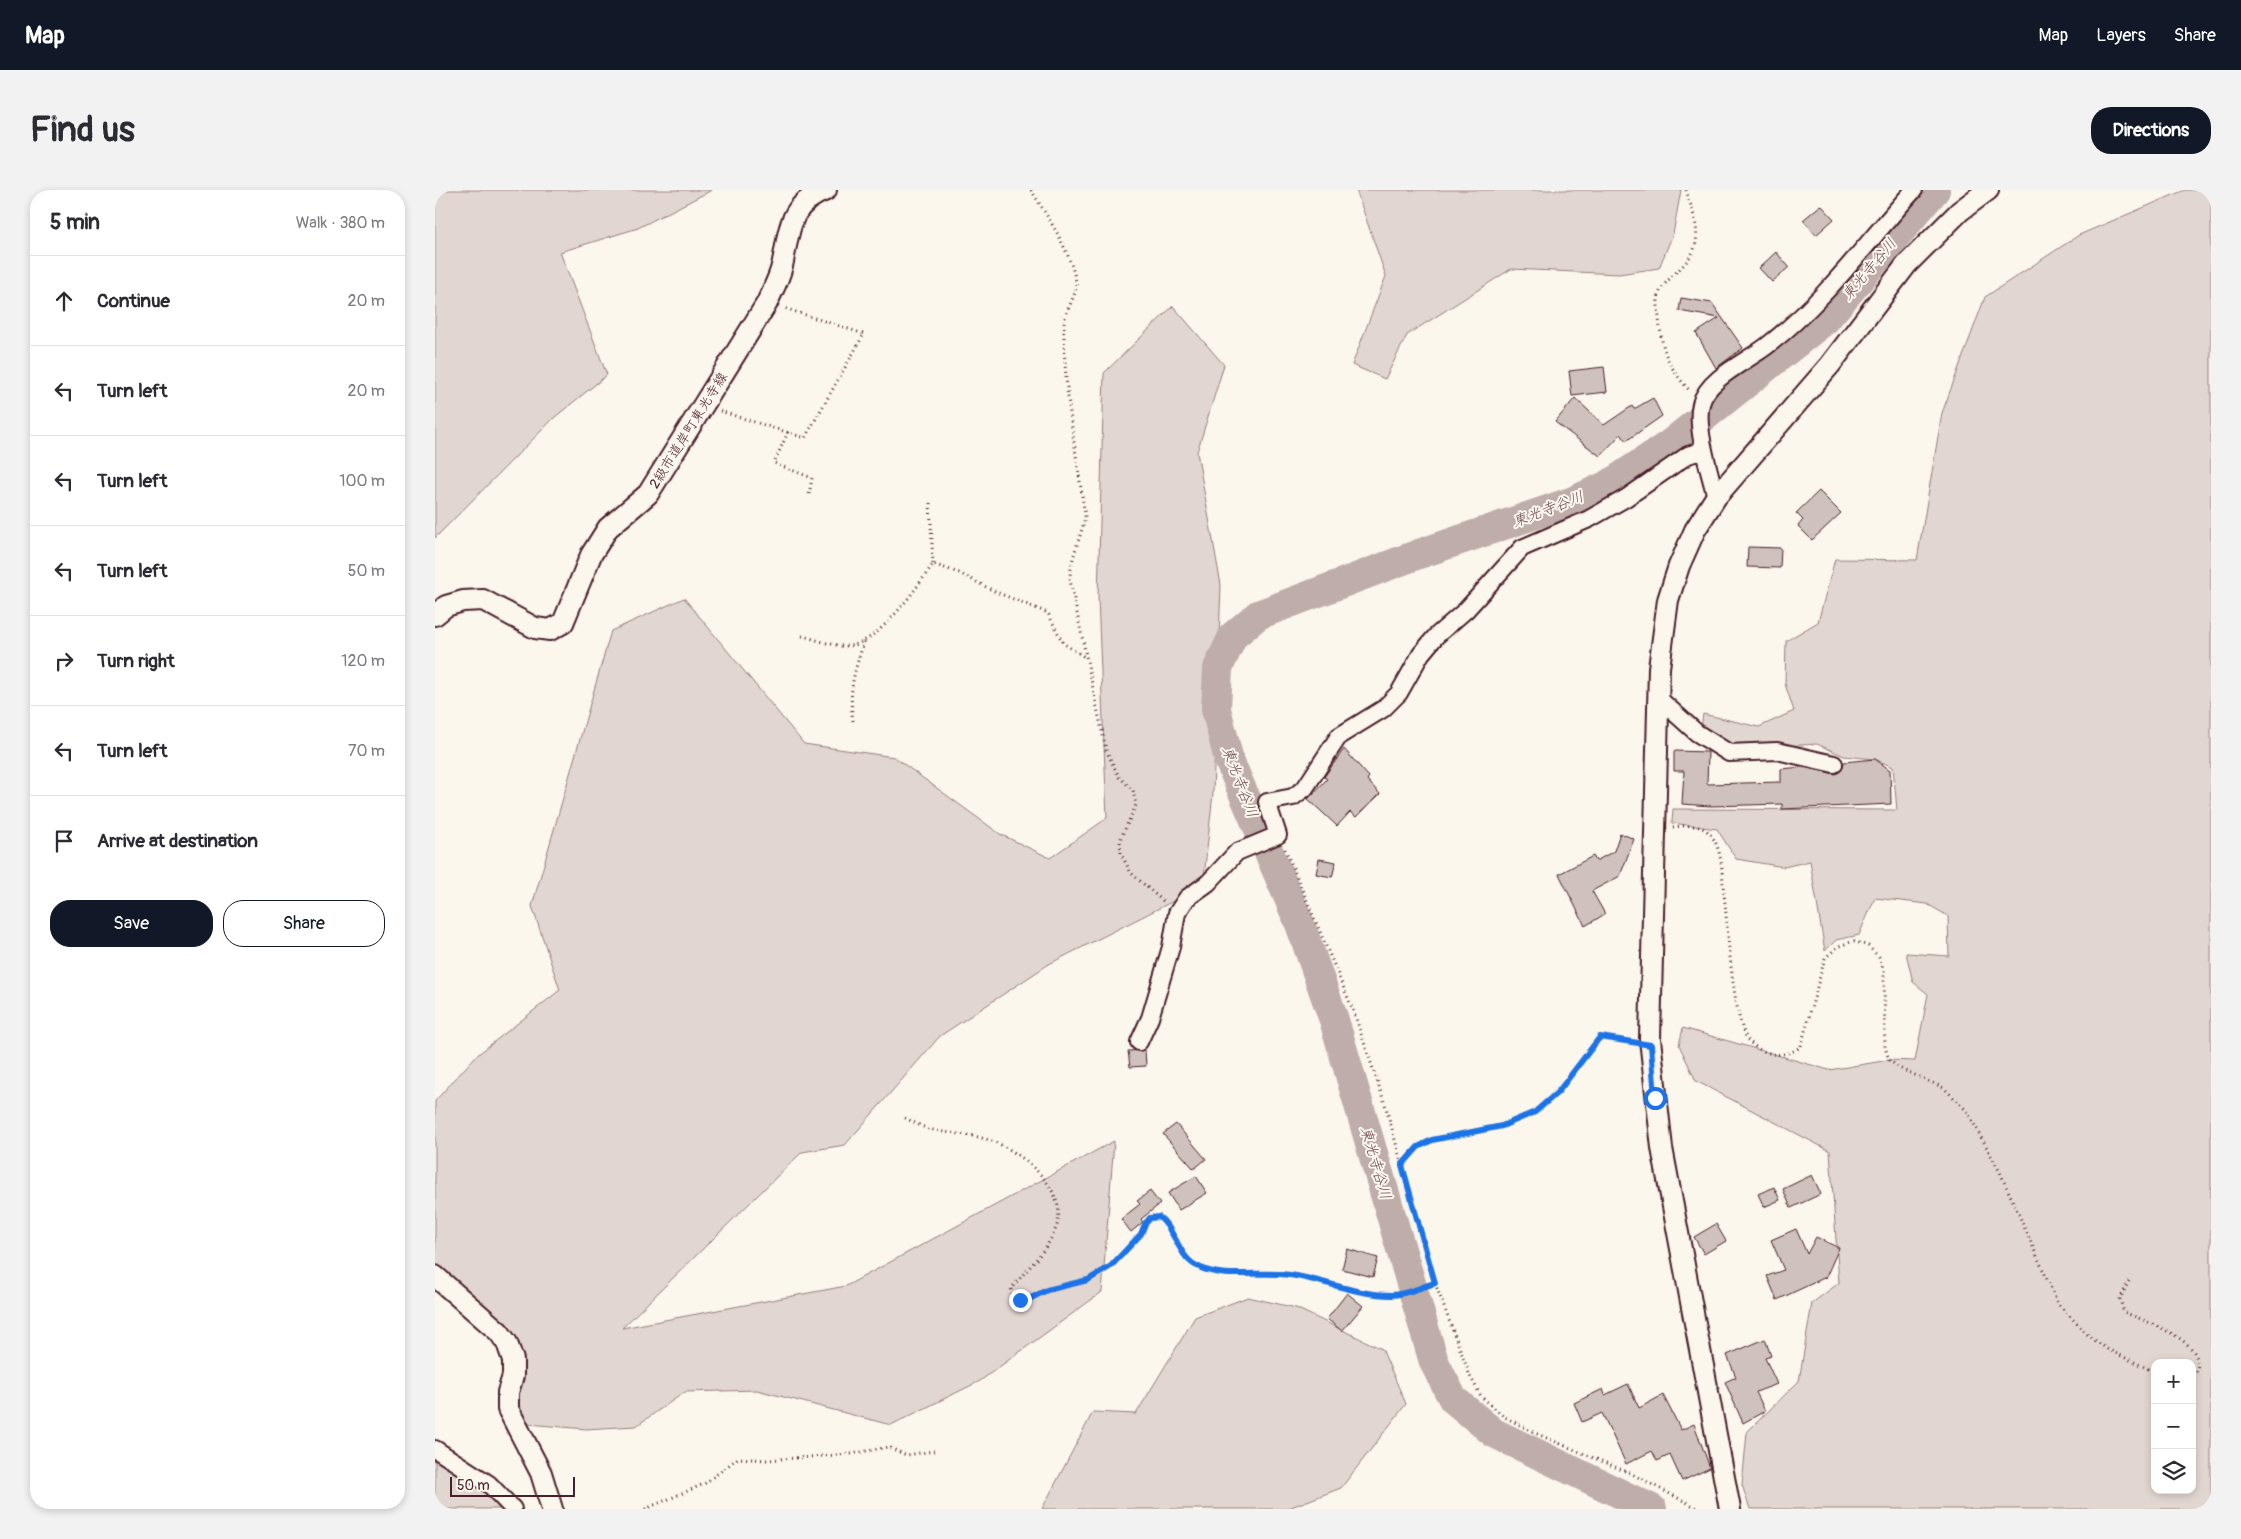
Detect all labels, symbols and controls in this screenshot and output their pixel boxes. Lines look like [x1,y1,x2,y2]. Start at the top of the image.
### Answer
text: Map [25,21,65,50]
text: Map [2039,24,2068,47]
text: Layers [2096,24,2146,47]
text: Share [2174,24,2216,47]
button: Directions [2091,107,2211,154]
text: Find us [30,108,135,152]
text: 5 min [50,209,100,236]
text: Walk · 380 m [296,213,385,233]
water label: 東光寺谷川 [1838,234,1901,304]
icon: ahead [50,287,78,315]
text: Continue [97,289,170,313]
text: 20 m [347,291,385,311]
street label: 2級市道岸町東光寺線 [646,369,731,492]
icon: left [50,377,78,405]
text: Turn left [97,379,167,403]
text: 20 m [347,381,385,401]
icon: left [50,467,78,495]
text: Turn left [97,469,167,493]
text: 100 m [339,471,385,491]
water label: 東光寺谷川 [1510,487,1587,532]
icon: left [50,557,78,585]
text: Turn left [97,559,167,583]
text: 50 m [348,561,385,581]
icon: right [50,647,78,675]
text: Turn right [97,649,175,673]
text: 120 m [341,651,385,671]
icon: left [50,737,78,765]
text: Turn left [97,739,167,763]
text: 70 m [348,741,385,761]
water label: 東光寺谷川 [1217,744,1262,821]
icon: arrive [50,827,78,855]
text: Arrive at destination [97,829,258,853]
button: Save [50,900,213,947]
button: Share [223,900,385,947]
route start [1644,1087,1667,1110]
water label: 東光寺谷川 [1356,1124,1395,1202]
route end [1009,1289,1032,1312]
map controls [2151,1359,2196,1494]
button: + [2151,1359,2196,1404]
button: − [2151,1404,2196,1449]
button: layers [2151,1449,2196,1494]
scale bar [450,1474,575,1497]
text: 50 m [457,1477,490,1494]

